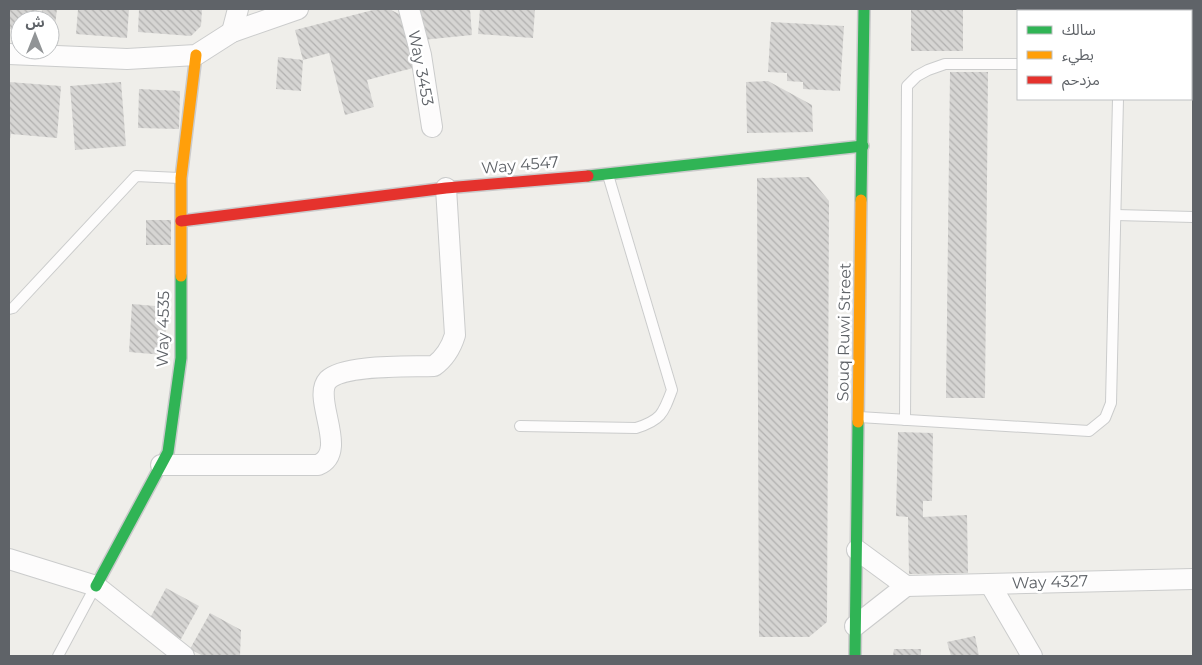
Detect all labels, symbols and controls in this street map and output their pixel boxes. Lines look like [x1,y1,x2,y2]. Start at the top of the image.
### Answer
north arrow [10,10,60,60]
legend [1017,10,1192,100]
text: ش [25,13,45,31]
text: سالك [1062,20,1096,39]
street label: Way 3453 [404,29,438,107]
text: بطيء [1062,45,1094,66]
text: مزدحم [1062,70,1100,91]
street label: Way 4547 [480,152,560,178]
street label: Souq Ruwi Street [833,262,855,402]
street label: Way 4535 [153,291,173,367]
street label: Way 4327 [1011,571,1089,593]

